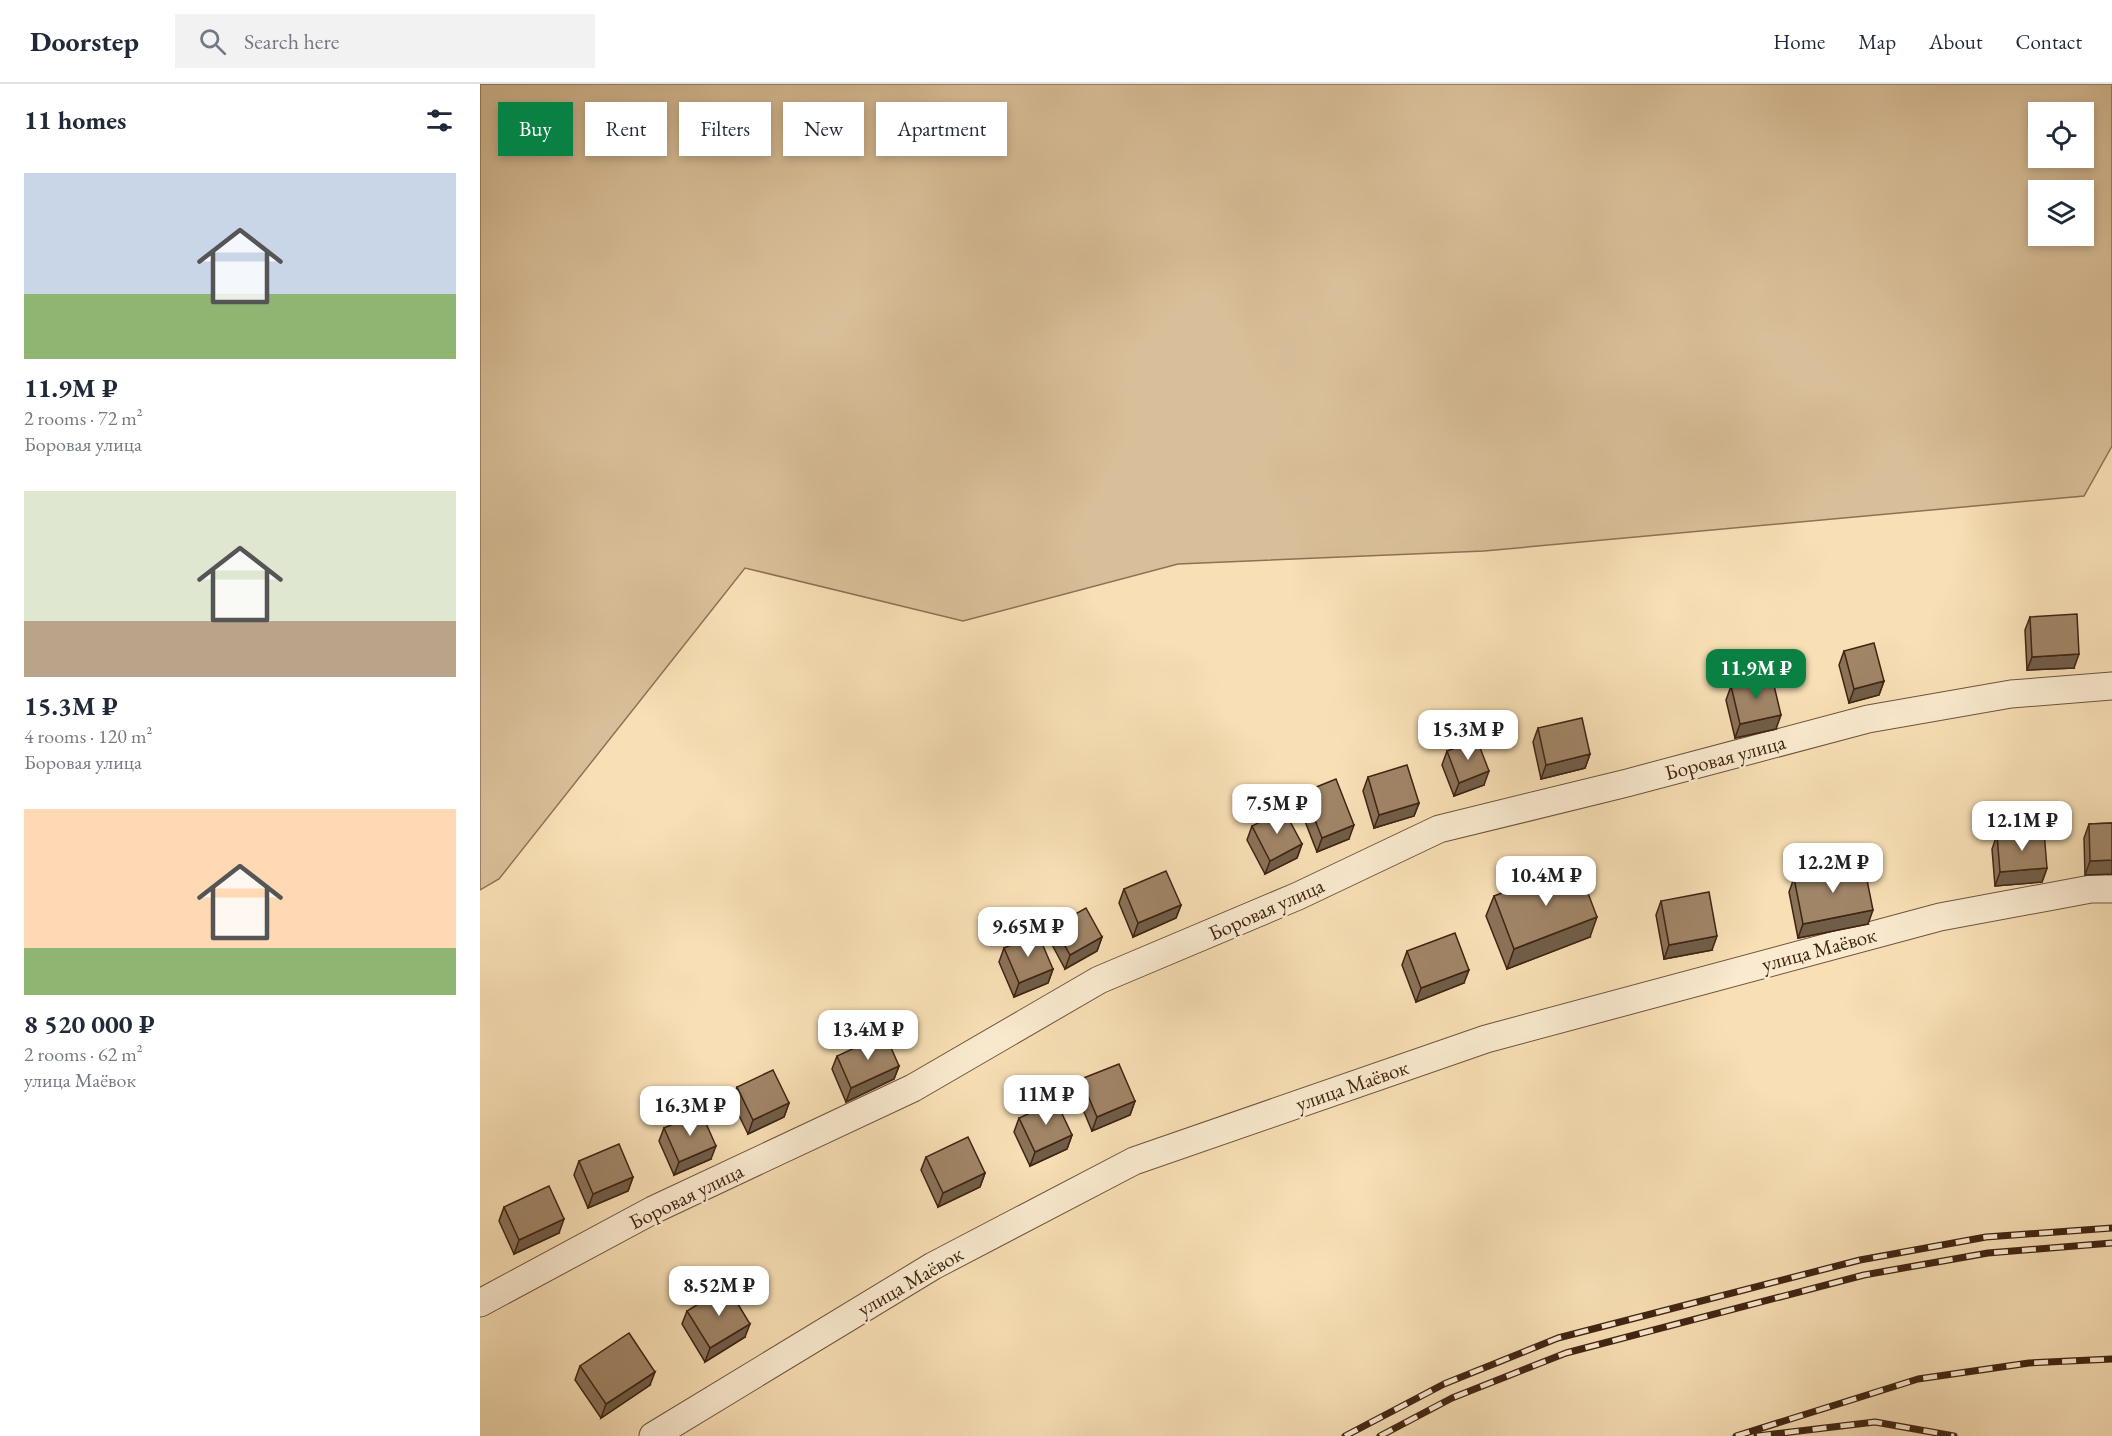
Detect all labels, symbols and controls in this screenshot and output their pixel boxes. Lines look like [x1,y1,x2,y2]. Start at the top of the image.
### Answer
search box [175,14,595,68]
text: Doorstep [30,23,139,59]
icon: search [196,25,229,58]
text: Search here [244,27,339,56]
text: Home [1773,28,1825,55]
text: Map [1858,28,1896,55]
text: About [1929,28,1982,55]
text: Contact [2015,28,2082,55]
chip: Buy [498,102,573,156]
chip: Rent [585,102,667,156]
chip: Filters [679,102,771,156]
chip: New [783,102,864,156]
chip: Apartment [876,102,1007,156]
map controls [2028,102,2094,246]
button: locate [2028,102,2094,168]
text: 11 homes [24,103,126,137]
icon: filters [423,104,456,137]
button: layers [2028,180,2094,246]
icon: home [186,212,294,320]
text: 11.9M ₽ [24,371,118,405]
text: 2 rooms · 72 m² [24,405,143,431]
text: Боровая улица [24,431,142,457]
icon: home [186,530,294,638]
pin: 11.9M ₽ [1701,649,1811,700]
text: 11.9M ₽ [1720,655,1792,681]
text: 15.3M ₽ [24,689,118,723]
pin: 15.3M ₽ [1413,710,1523,761]
text: 15.3M ₽ [1432,716,1504,742]
text: 4 rooms · 120 m² [24,723,152,749]
street label: Боровая улица [1662,728,1789,786]
text: Боровая улица [24,749,142,775]
pin: 7.5M ₽ [1228,784,1326,835]
text: 7.5M ₽ [1246,790,1308,816]
pin: 12.1M ₽ [1967,801,2077,852]
text: 12.1M ₽ [1986,807,2058,833]
pin: 12.2M ₽ [1778,843,1888,894]
icon: home [186,848,294,956]
text: 12.2M ₽ [1797,849,1869,875]
pin: 10.4M ₽ [1491,856,1601,907]
text: 10.4M ₽ [1510,862,1582,888]
street label: Боровая улица [1204,871,1329,947]
pin: 9.65M ₽ [973,907,1083,958]
text: 9.65M ₽ [992,913,1064,939]
street label: улица Маёвок [1759,921,1879,977]
text: 8 520 000 ₽ [24,1007,155,1041]
pin: 13.4M ₽ [813,1010,923,1061]
text: 13.4M ₽ [832,1016,904,1042]
text: 2 rooms · 62 m² [24,1041,143,1067]
street label: улица Маёвок [1292,1053,1412,1117]
text: улица Маёвок [24,1067,136,1093]
pin: 11M ₽ [1004,1075,1088,1126]
text: 11M ₽ [1018,1081,1074,1107]
pin: 16.3M ₽ [635,1086,745,1137]
text: 16.3M ₽ [654,1092,726,1118]
street label: Боровая улица [624,1156,748,1235]
street label: улица Маёвок [852,1240,968,1322]
pin: 8.52M ₽ [664,1266,774,1317]
text: 8.52M ₽ [683,1272,755,1298]

